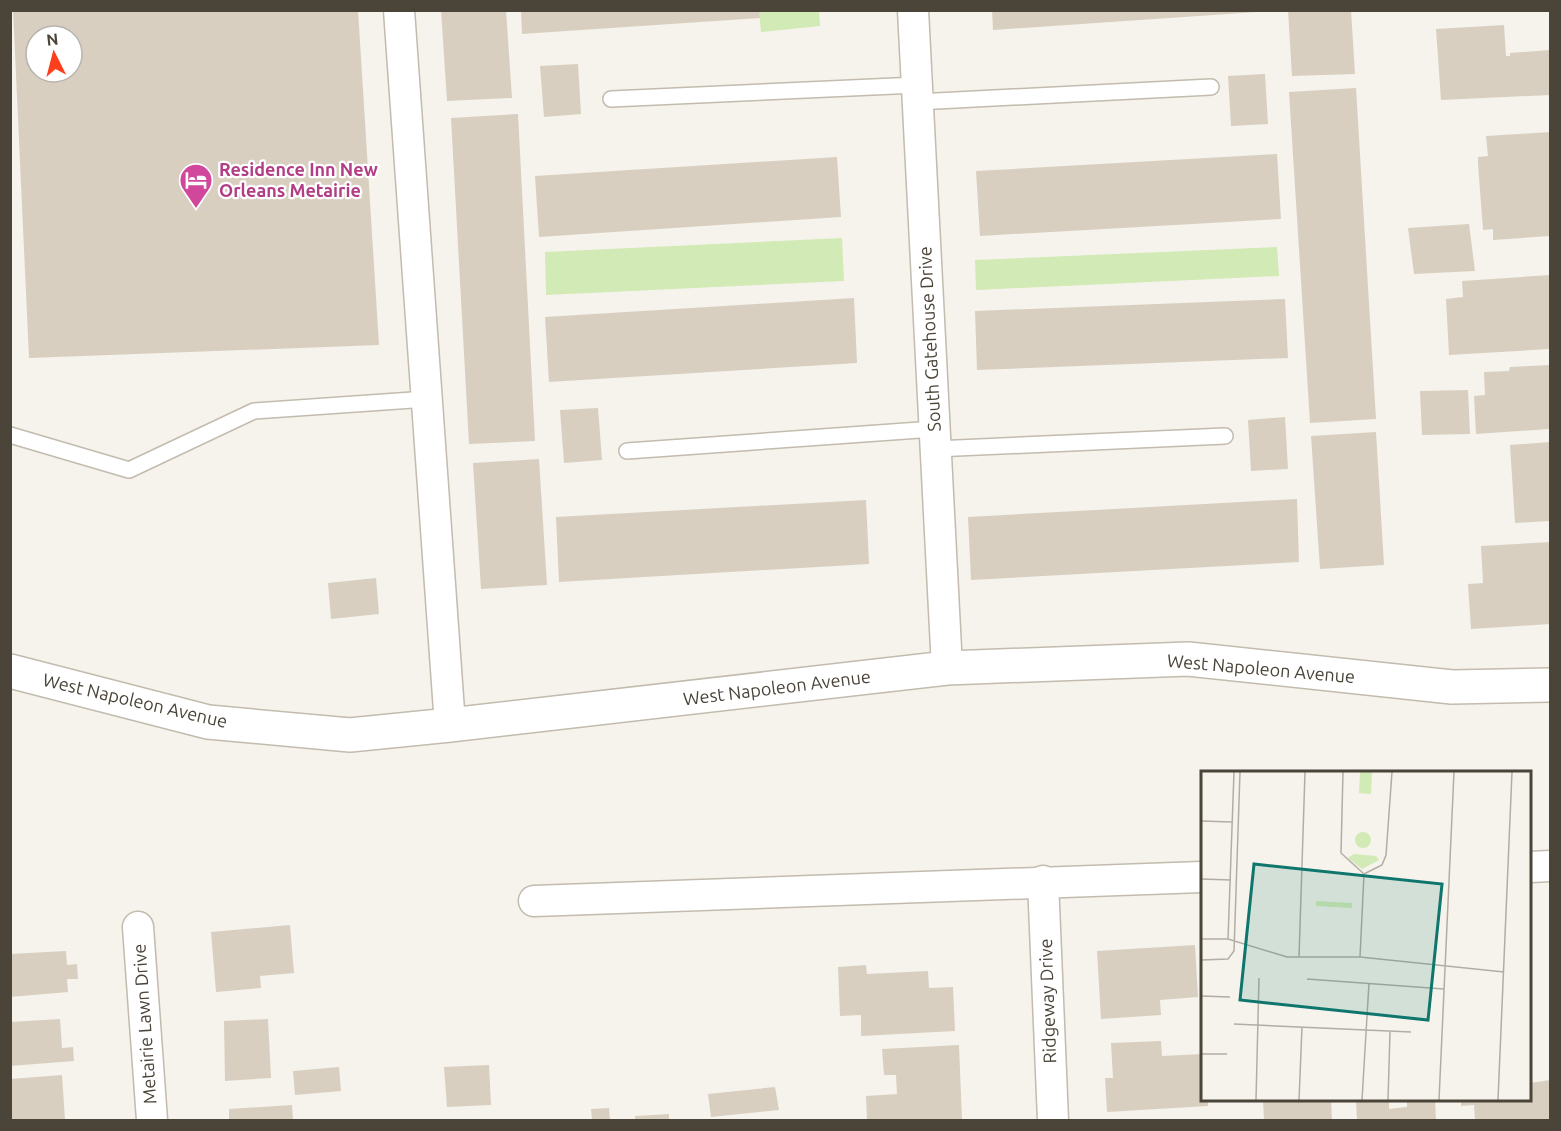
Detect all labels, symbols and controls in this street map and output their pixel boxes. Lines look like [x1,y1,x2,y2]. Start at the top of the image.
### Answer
north arrow [24,24,84,84]
text: N [46,30,59,49]
place label: Residence Inn New Orleans Metairie [219,159,378,200]
hotel icon: Residence Inn New Orleans Metairie [178,162,214,209]
street label: South Gatehouse Drive [914,246,944,432]
street label: West Napoleon Avenue [1166,650,1356,686]
street label: West Napoleon Avenue [682,666,872,708]
street label: West Napoleon Avenue [41,669,229,731]
inset map [1201,771,1531,1101]
street label: Ridgeway Drive [1035,938,1059,1064]
street label: Metairie Lawn Drive [128,943,160,1105]

